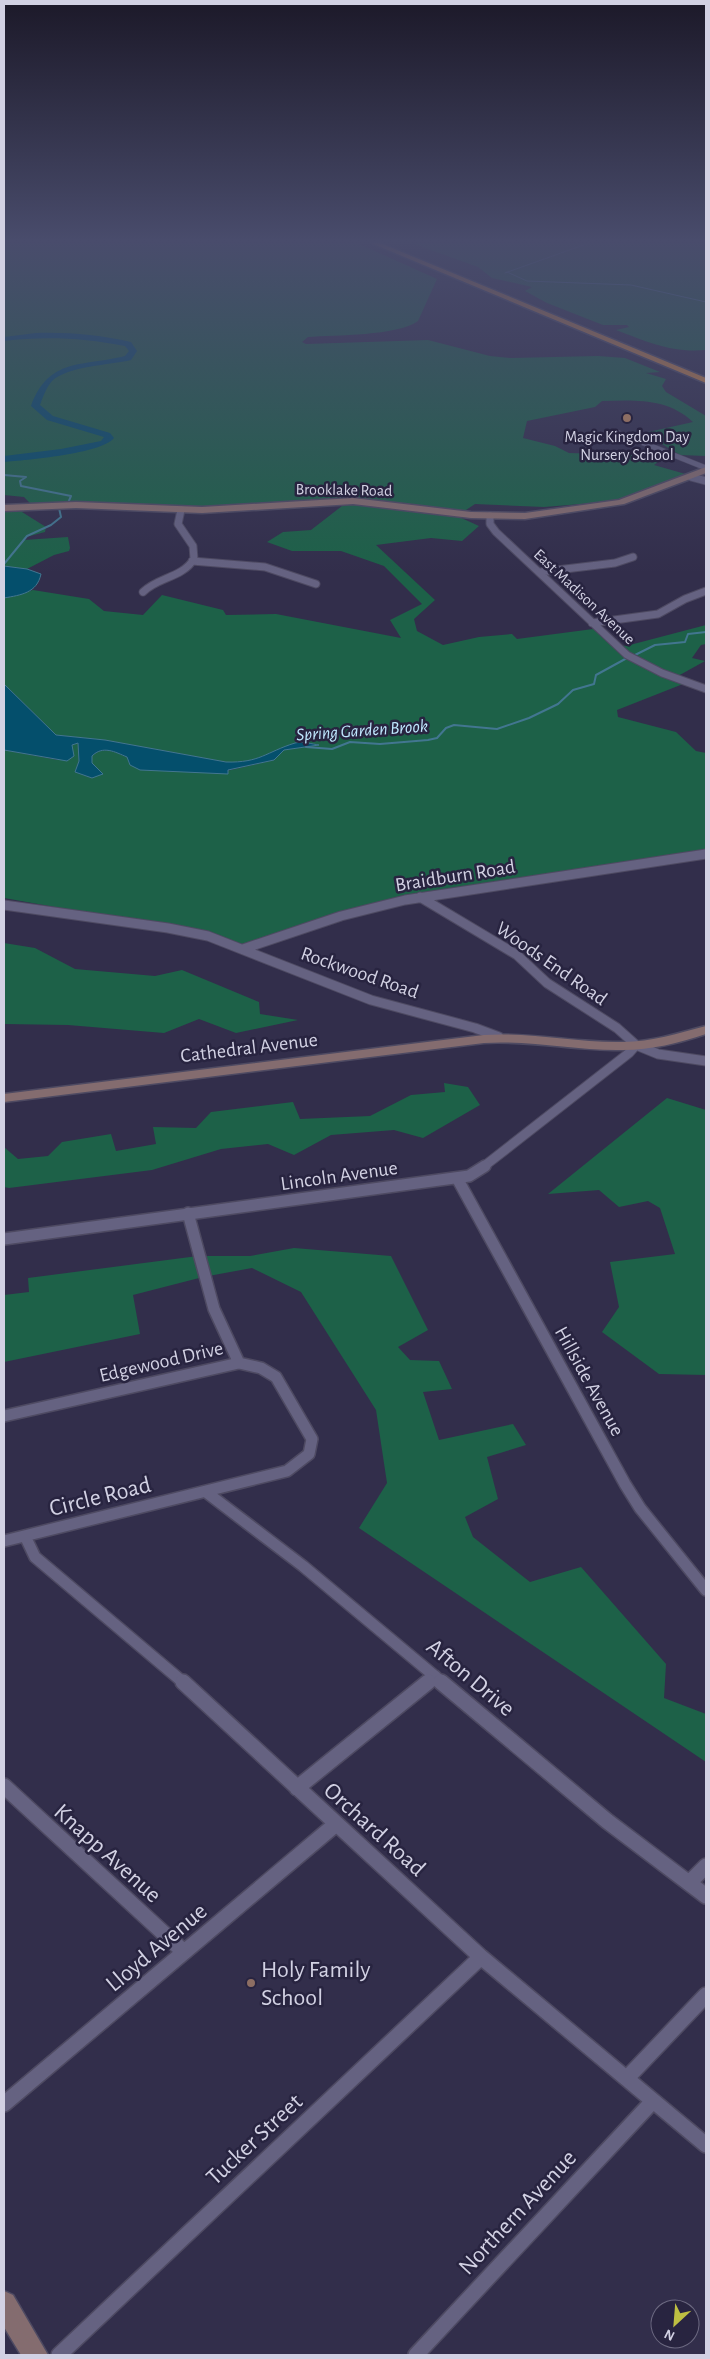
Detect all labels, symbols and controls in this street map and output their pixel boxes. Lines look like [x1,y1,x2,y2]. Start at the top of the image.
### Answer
marker: Magic Kingdom Day Nursery School [621,412,633,424]
place label: Magic Kingdom Day Nursery School [565,429,690,464]
street label: Brooklake Road [295,481,393,499]
street label: East Madison Avenue [531,546,638,647]
water label: Spring Garden Brook [295,717,429,745]
street label: Braidburn Road [394,857,517,895]
street label: Woods End Road [492,918,611,1010]
street label: Rockwood Road [298,943,421,1002]
street label: Cathedral Avenue [179,1030,319,1066]
street label: Lincoln Avenue [279,1158,399,1194]
street label: Hillside Avenue [551,1323,627,1440]
street label: Edgewood Drive [97,1338,225,1386]
street label: Circle Road [47,1473,154,1521]
street label: Afton Drive [422,1634,519,1721]
street label: Orchard Road [319,1778,430,1881]
street label: Knapp Avenue [49,1800,165,1908]
street label: Lloyd Avenue [102,1899,212,1997]
place label: Holy Family School [261,1958,371,2010]
marker: Holy Family School [245,1977,257,1989]
street label: Tucker Street [202,2089,307,2190]
street label: Northern Avenue [454,2146,581,2280]
north arrow [650,2299,700,2349]
text: N [662,2326,677,2343]

